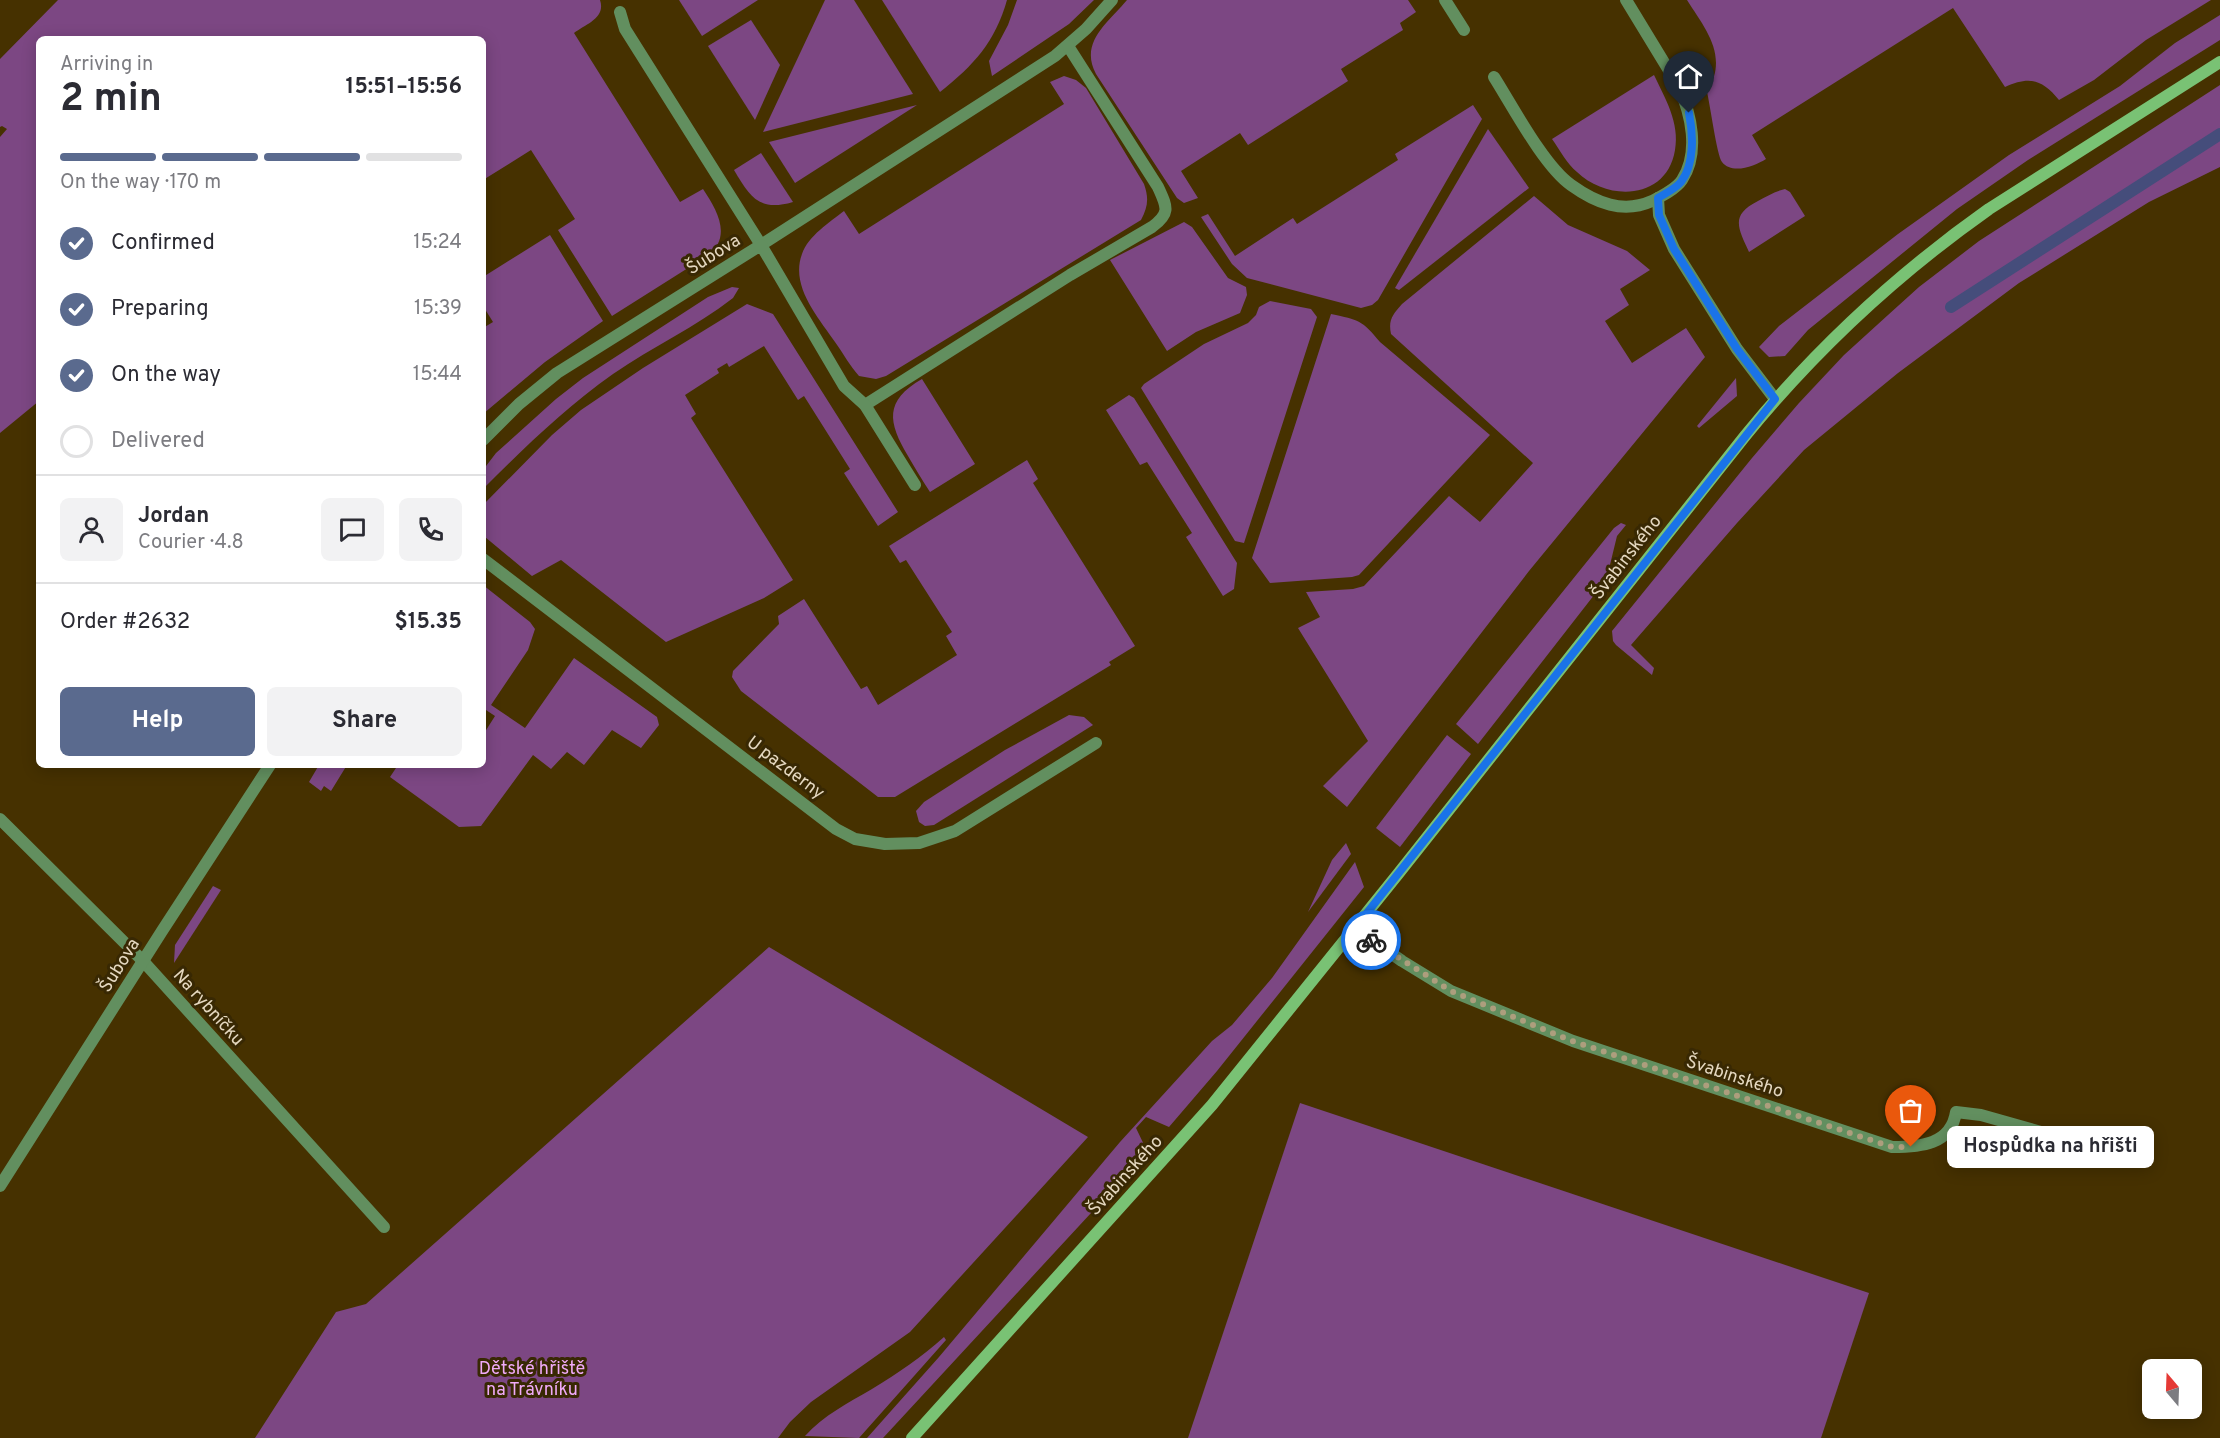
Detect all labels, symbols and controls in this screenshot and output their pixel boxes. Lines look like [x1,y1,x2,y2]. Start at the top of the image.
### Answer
pin [1663,51,1714,113]
text: Arriving in [60,52,153,78]
icon: home [1672,60,1705,93]
text: 15:51–15:56 [346,74,462,101]
text: 2 min [60,76,162,125]
text: On the way · 170 m [60,170,221,196]
icon: check [60,227,93,260]
street label: Šubova [681,228,745,281]
text: Confirmed [111,230,215,257]
text: 15:24 [413,230,462,256]
icon: check [60,293,93,326]
text: Preparing [111,296,209,323]
text: 15:39 [414,296,462,322]
icon: check [60,359,93,392]
text: On the way [111,362,221,389]
text: 15:44 [413,362,462,388]
text: Delivered [111,428,205,455]
button: person [60,498,123,561]
button: chat [321,498,384,561]
button: phone [399,498,462,561]
text: Jordan [138,503,209,530]
street label: Švabinského [1585,510,1667,605]
text: Courier · 4.8 [138,530,244,556]
text: Order #2632 [60,609,190,636]
text: $15.35 [395,609,462,636]
button: Help [60,687,255,756]
button: Share [267,687,462,756]
street label: U pazderny [741,731,829,805]
courier [1341,910,1401,970]
icon: bike [1355,924,1388,957]
street label: Šubova [93,933,146,997]
street label: Na rybníčku [167,965,248,1051]
street label: Švabinského [1683,1049,1787,1104]
pin [1885,1085,1936,1147]
icon: bag [1894,1094,1927,1127]
callout: Hospůdka na hřišti [1947,1126,2154,1168]
street label: Švabinského [1082,1129,1169,1221]
text: Hospůdka na hřišti [1963,1134,2138,1160]
park label: Dětské hřiště na Trávníku [479,1358,585,1402]
north arrow [2142,1359,2202,1419]
map controls [2142,1359,2202,1419]

